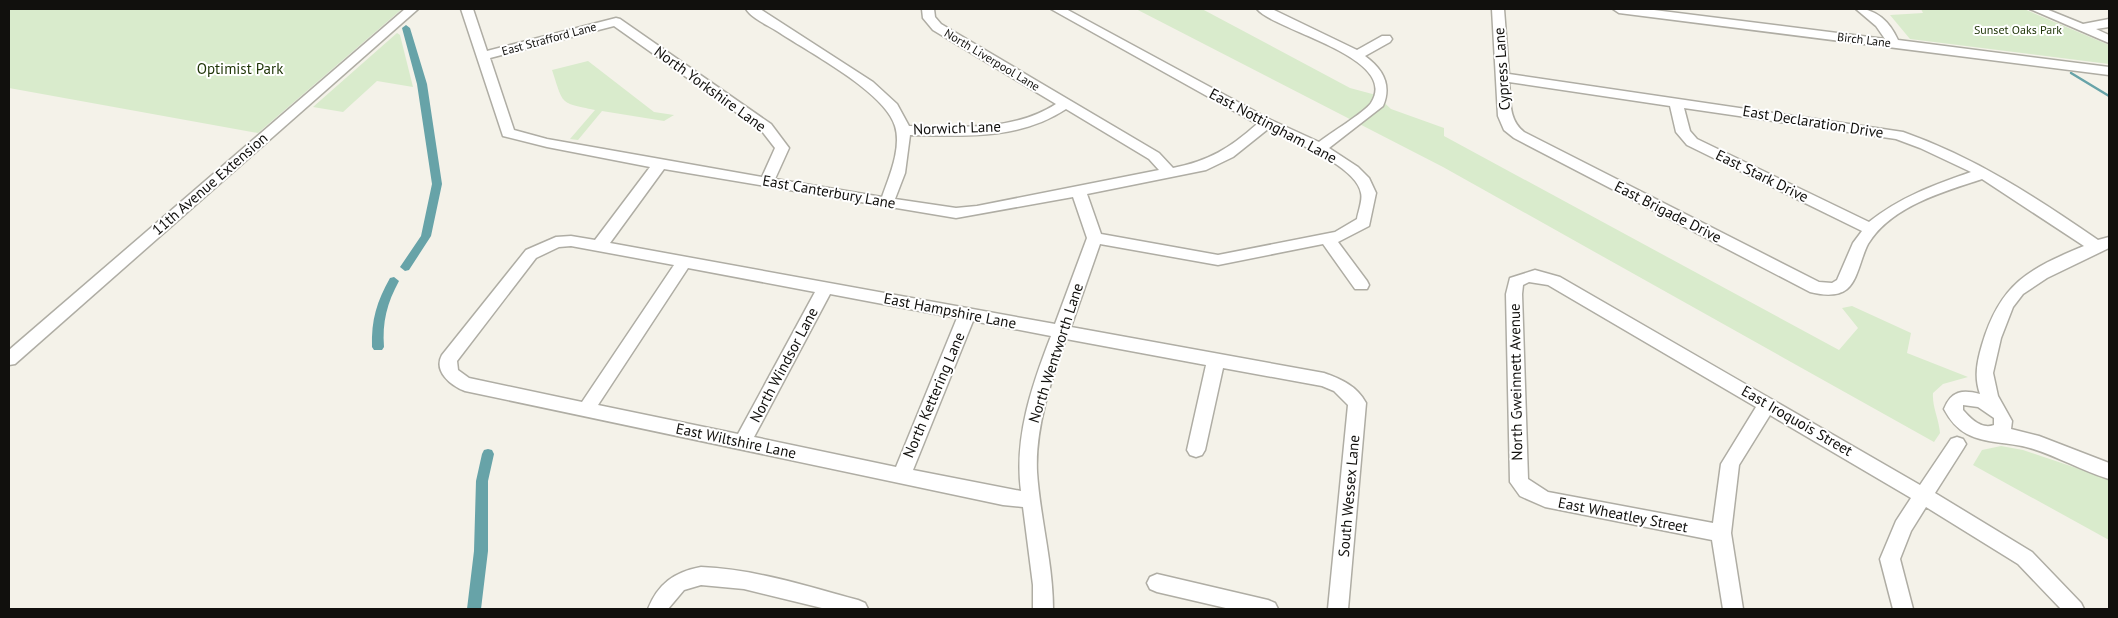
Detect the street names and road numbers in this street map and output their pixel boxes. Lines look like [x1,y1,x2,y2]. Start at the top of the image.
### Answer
street label: East Strafford Lane [500,19,598,58]
street label: North Liverpool Lane [942,25,1043,94]
street label: Cypress Lane [1489,27,1514,111]
street label: Birch Lane [1836,29,1892,50]
street label: North Yorkshire Lane [651,42,770,136]
street label: East Nottingham Lane [1206,84,1340,167]
street label: East Declaration Drive [1741,101,1885,142]
street label: Norwich Lane [913,116,1001,139]
street label: 11th Avenue Extension [148,128,271,239]
street label: East Stark Drive [1713,145,1812,206]
street label: East Canterbury Lane [761,170,897,213]
street label: East Brigade Drive [1612,176,1725,247]
street label: North Wentworth Lane [1024,281,1087,425]
street label: East Hampshire Lane [882,288,1018,333]
street label: North Gweinnett Avenue [1505,303,1526,461]
street label: North Windsor Lane [745,304,822,426]
street label: North Kettering Lane [898,329,969,461]
street label: East Iroquois Street [1738,381,1856,460]
street label: East Wiltshire Lane [674,418,798,463]
street label: South Wessex Lane [1334,434,1363,558]
street label: East Wheatley Street [1557,493,1690,536]

